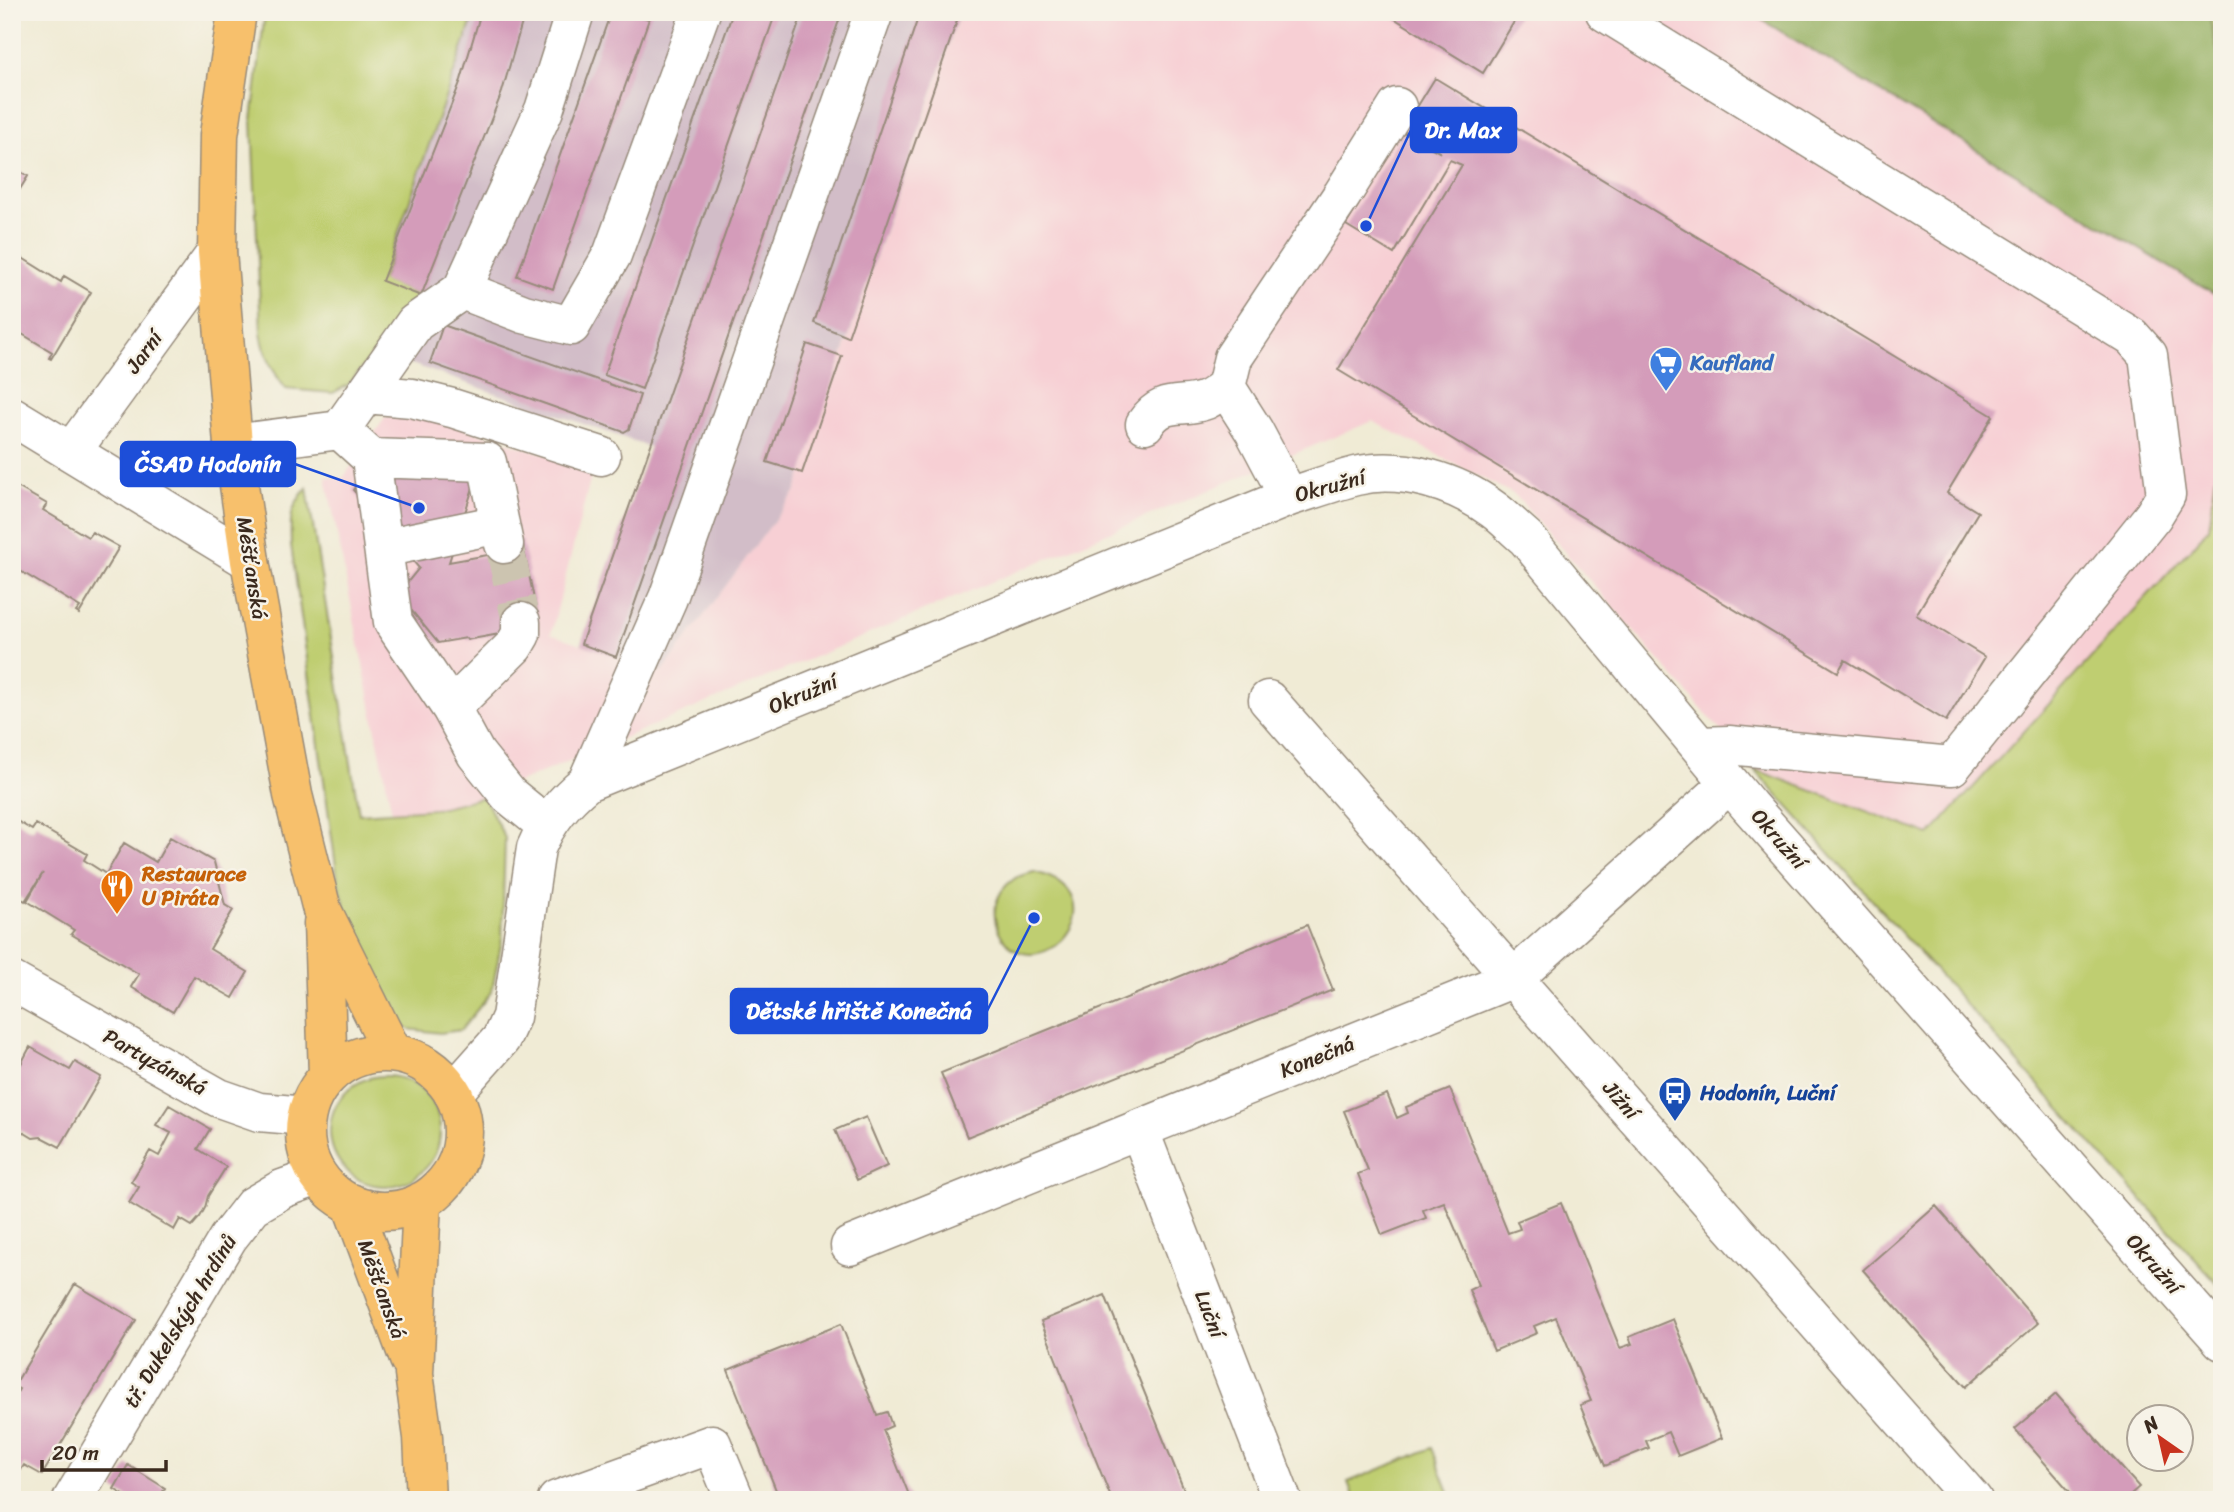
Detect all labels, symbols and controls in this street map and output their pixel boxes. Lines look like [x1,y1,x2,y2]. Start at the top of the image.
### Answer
callout: Dr. Max [1411,108,1516,152]
text: Dr. Max [1424,110,1503,151]
street label: Jarní [114,320,174,383]
supermarket icon: Kaufland [1647,344,1685,393]
place label: Kaufland [1689,344,1775,382]
callout: ČSAD Hodonín [121,442,295,486]
text: ČSAD Hodonín [134,444,282,485]
street label: Okružní [1290,458,1372,514]
street label: Měšťanská [225,514,279,623]
street label: Okružní [763,662,845,725]
street label: Okružní [1741,799,1818,880]
place label: Restaurace U Piráta [141,855,247,917]
restaurant icon: Restaurace U Piráta [98,867,136,916]
callout: Dětské hřiště Konečná [731,989,987,1033]
text: Dětské hřiště Konečná [746,991,972,1032]
street label: Partyzánská [96,1018,214,1106]
street label: Konečná [1274,1025,1361,1089]
street label: Jižní [1592,1071,1651,1130]
bus stop icon: Hodonín, Luční [1656,1074,1694,1123]
place label: Hodonín, Luční [1699,1074,1839,1112]
street label: Okružní [2116,1224,2193,1305]
street label: tř. Dukelských hrdinů [113,1226,247,1415]
street label: Měšťanská [346,1234,418,1345]
street label: Luční [1184,1285,1237,1346]
north arrow [2126,1404,2196,1474]
text: N [2135,1406,2166,1442]
scale bar [42,1428,166,1472]
text: 20 m [52,1434,99,1472]

